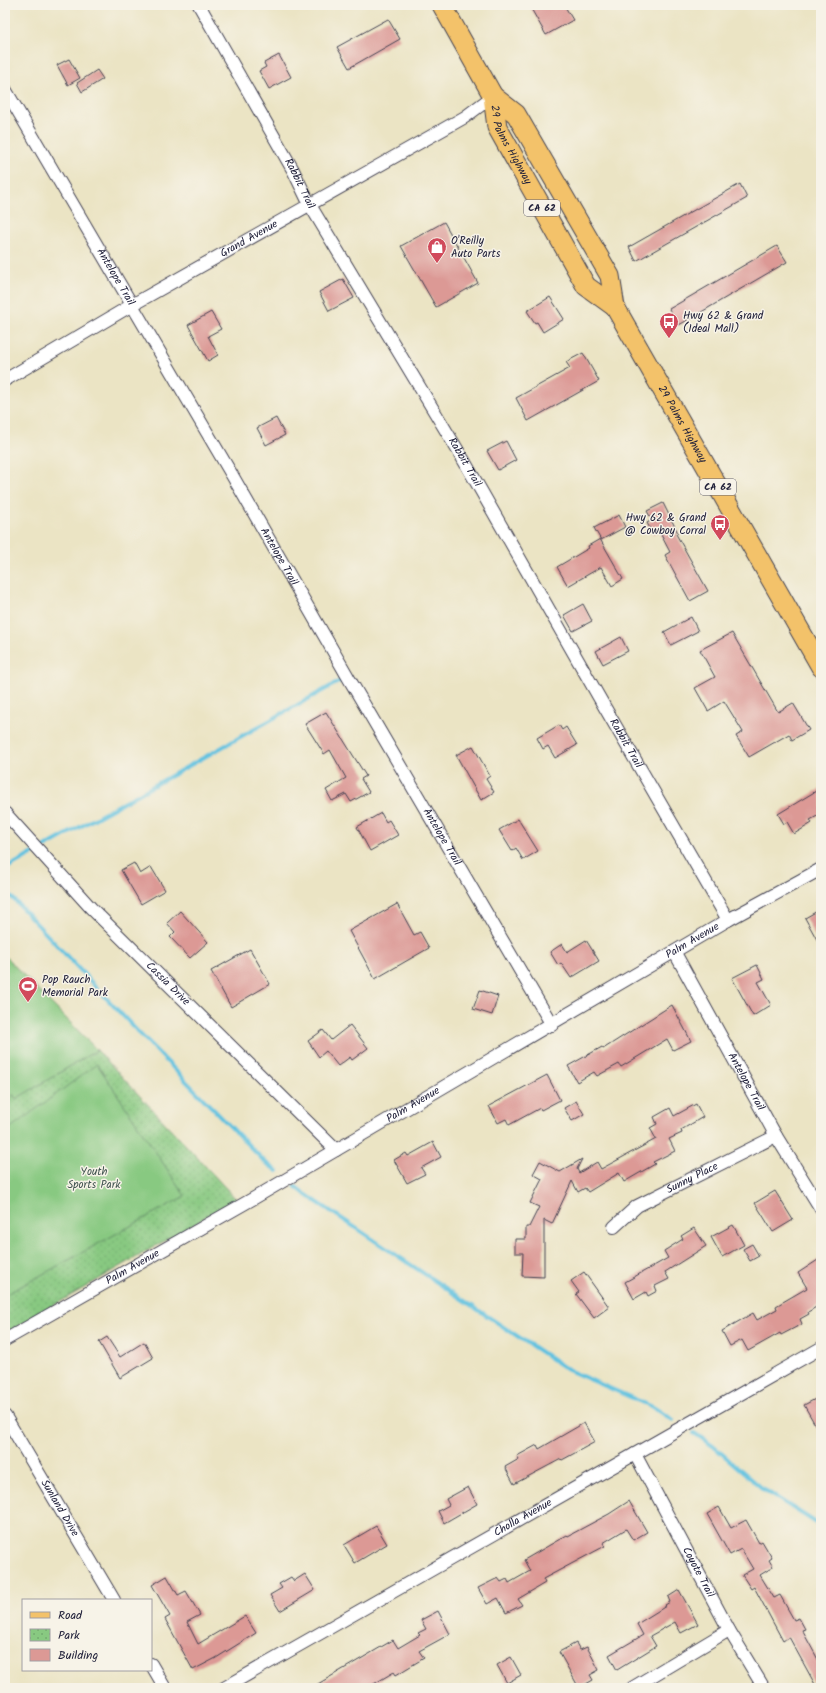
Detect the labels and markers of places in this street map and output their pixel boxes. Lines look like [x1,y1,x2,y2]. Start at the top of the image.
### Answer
place label: O'Reilly Auto Parts [451,232,501,263]
shop icon: O'Reilly Auto Parts [426,236,448,264]
place label: Hwy 62 & Grand (Ideal Mall) [683,307,764,338]
bus stop icon: Hwy 62 & Grand (Ideal Mall) [658,311,680,339]
place label: Hwy 62 & Grand @ Cowboy Corral [625,509,707,540]
bus stop icon: Hwy 62 & Grand @ Cowboy Corral [709,513,731,541]
place label: Pop Rauch Memorial Park [42,971,109,1002]
sports icon: Pop Rauch Memorial Park [17,975,39,1003]

